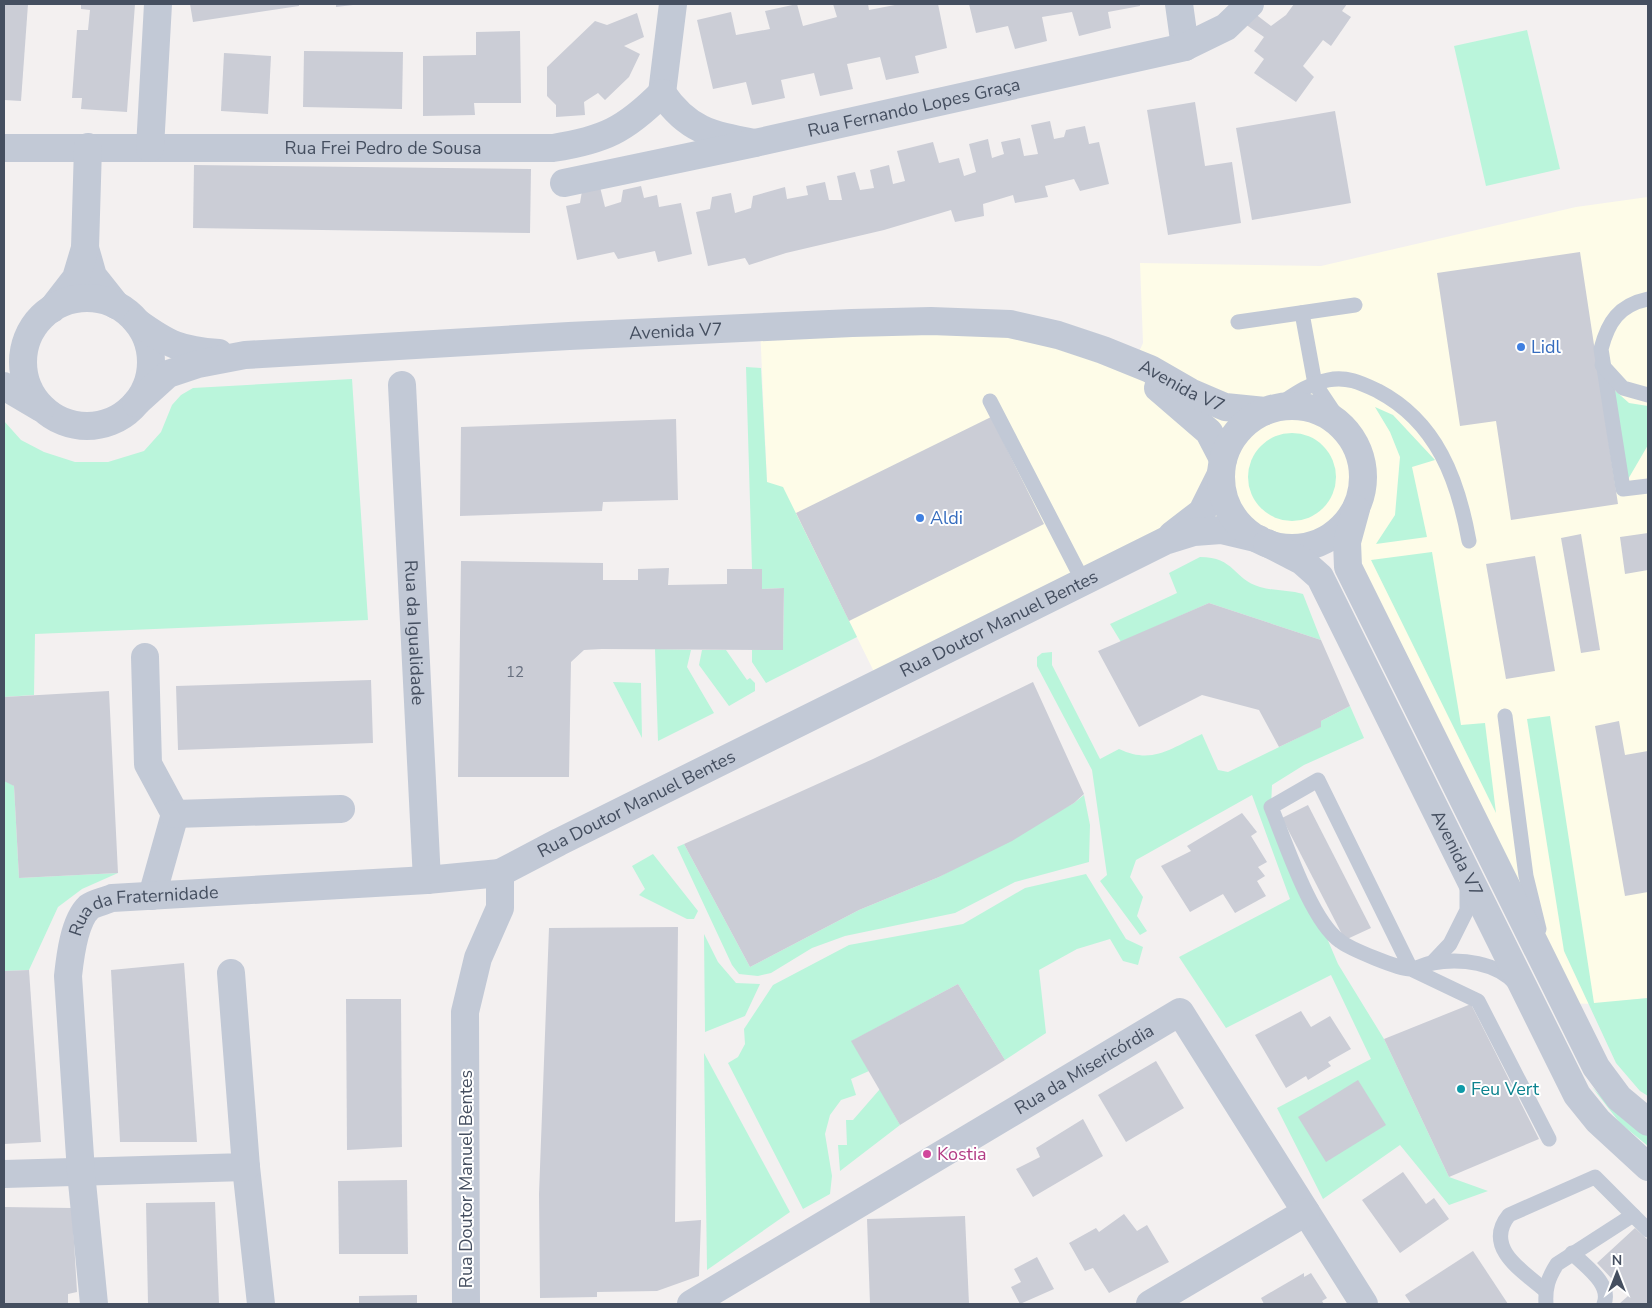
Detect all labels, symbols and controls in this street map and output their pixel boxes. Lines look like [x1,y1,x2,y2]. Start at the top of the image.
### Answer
street label: Rua Fernando Lopes Graça [805,72,1022,143]
street label: Rua Frei Pedro de Sousa [285,136,482,160]
street label: Avenida V7 [628,317,723,345]
place label: Lidl [1531,335,1561,359]
marker: Lidl [1515,341,1527,353]
street label: Avenida V7 [1135,354,1228,418]
place label: Aldi [930,506,963,530]
marker: Aldi [914,512,926,524]
street label: Rua da Igualidade [399,559,430,706]
street label: Rua Doutor Manuel Bentes [896,564,1102,683]
house number: 12 [506,662,524,682]
street label: Rua Doutor Manuel Bentes [533,744,739,863]
street label: Avenida V7 [1426,806,1489,901]
street label: Rua da Fraternidade [63,880,219,939]
street label: Rua da Misericórdia [1010,1018,1158,1120]
street label: Rua Doutor Manuel Bentes [454,1070,478,1288]
place label: Feu Vert [1471,1077,1540,1101]
marker: Feu Vert [1455,1083,1467,1095]
place label: Kostia [937,1142,987,1166]
marker: Kostia [921,1148,933,1160]
north arrow [1592,1248,1642,1298]
text: N [1612,1251,1622,1270]

